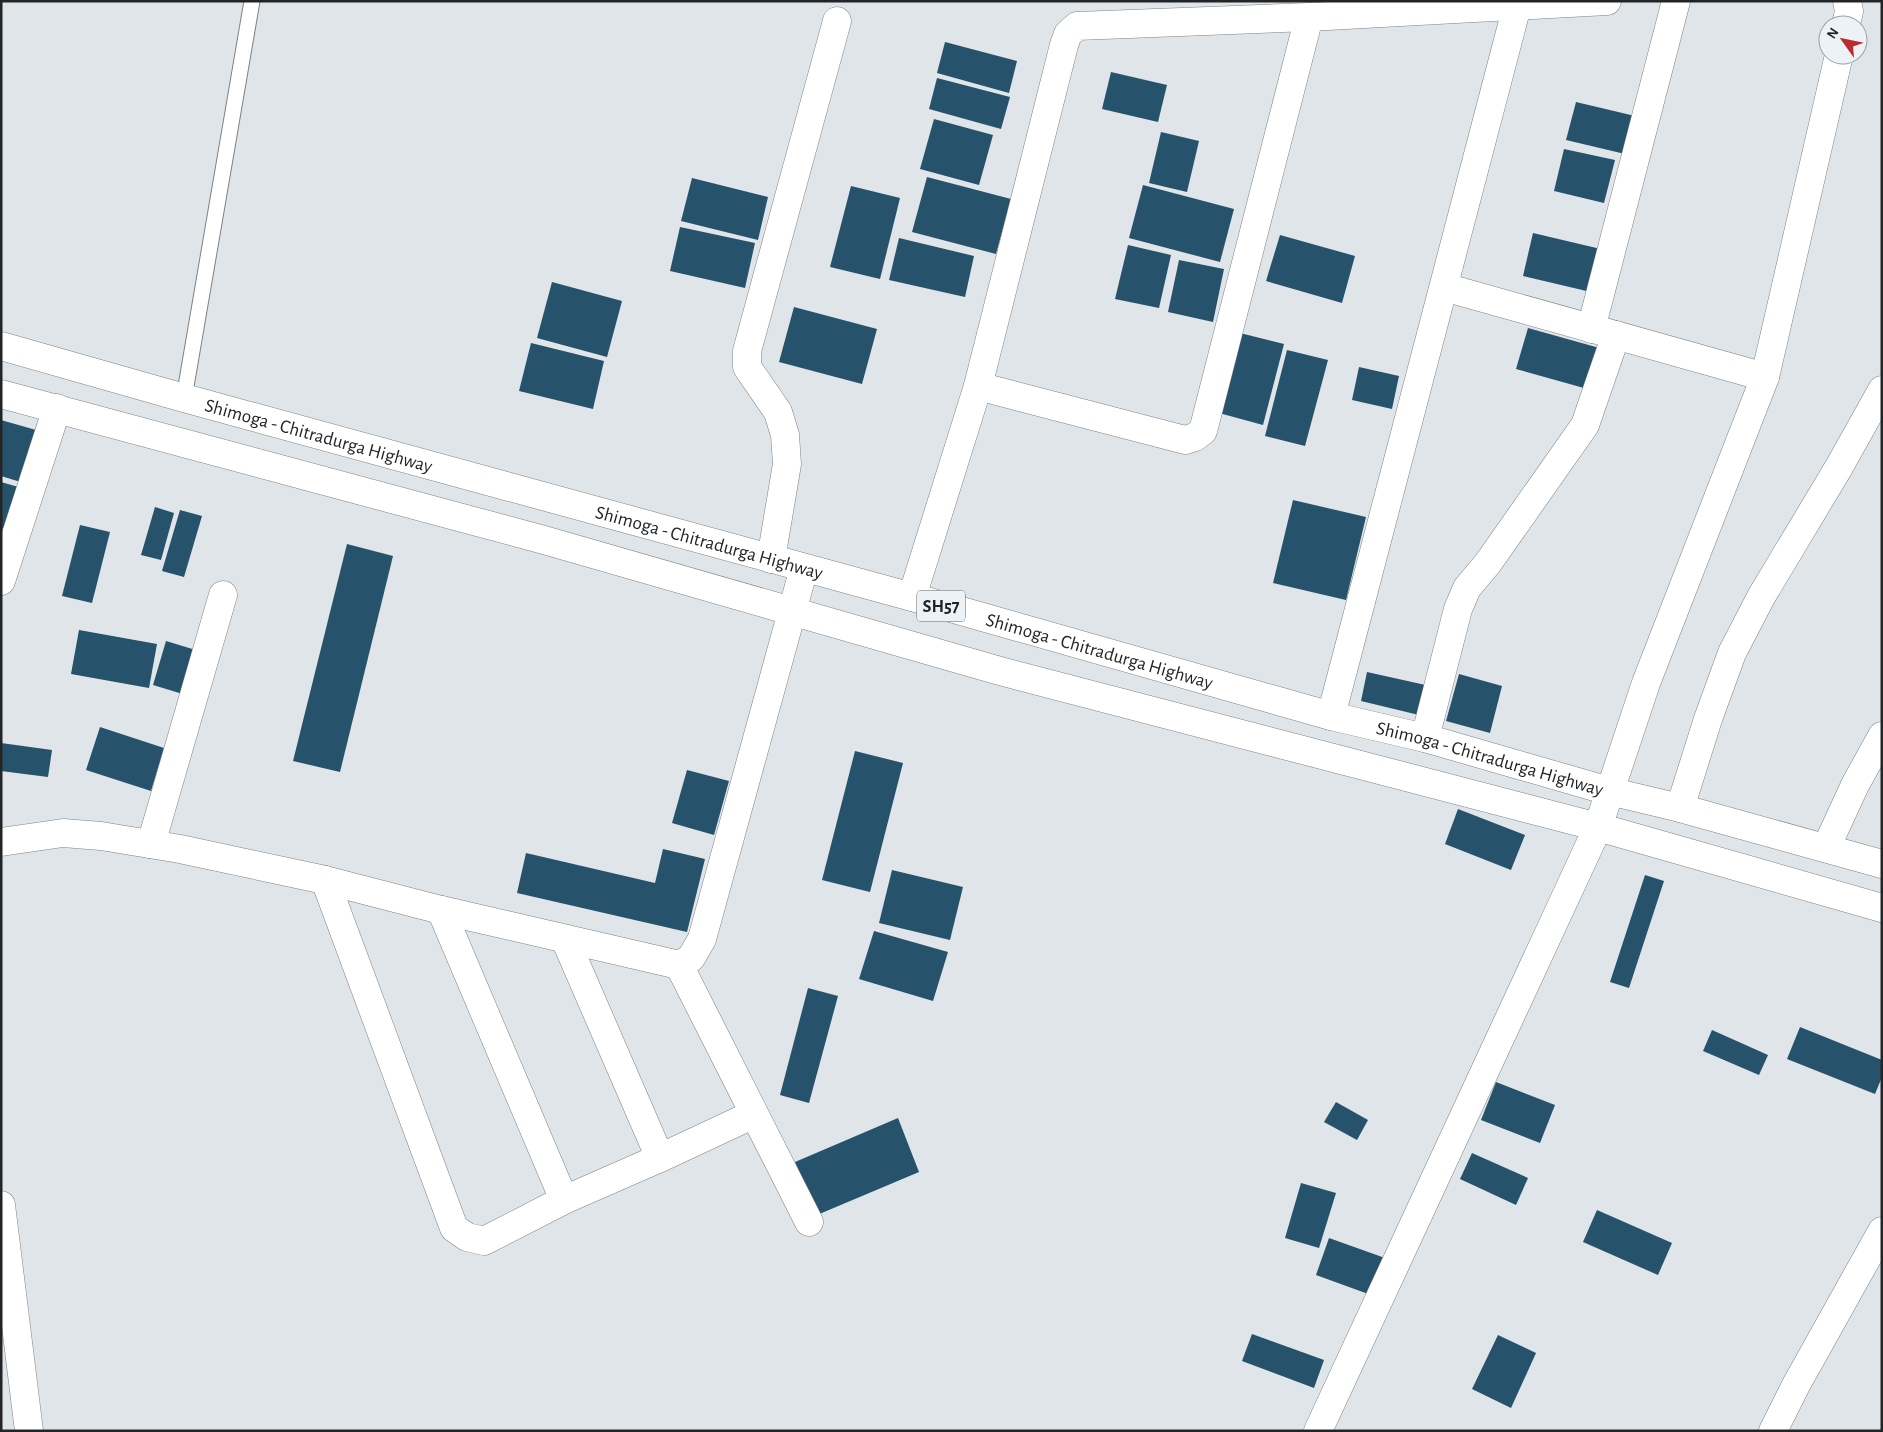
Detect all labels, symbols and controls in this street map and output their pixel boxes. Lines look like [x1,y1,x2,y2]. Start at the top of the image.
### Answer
north arrow [1818,15,1868,65]
text: N [1824,26,1841,41]
street label: Shimoga - Chitradurga Highway [203,396,434,476]
street label: Shimoga - Chitradurga Highway [593,503,825,583]
road number: SH57 [917,590,965,622]
street label: Shimoga - Chitradurga Highway [984,610,1215,693]
street label: Shimoga - Chitradurga Highway [1374,719,1605,800]

